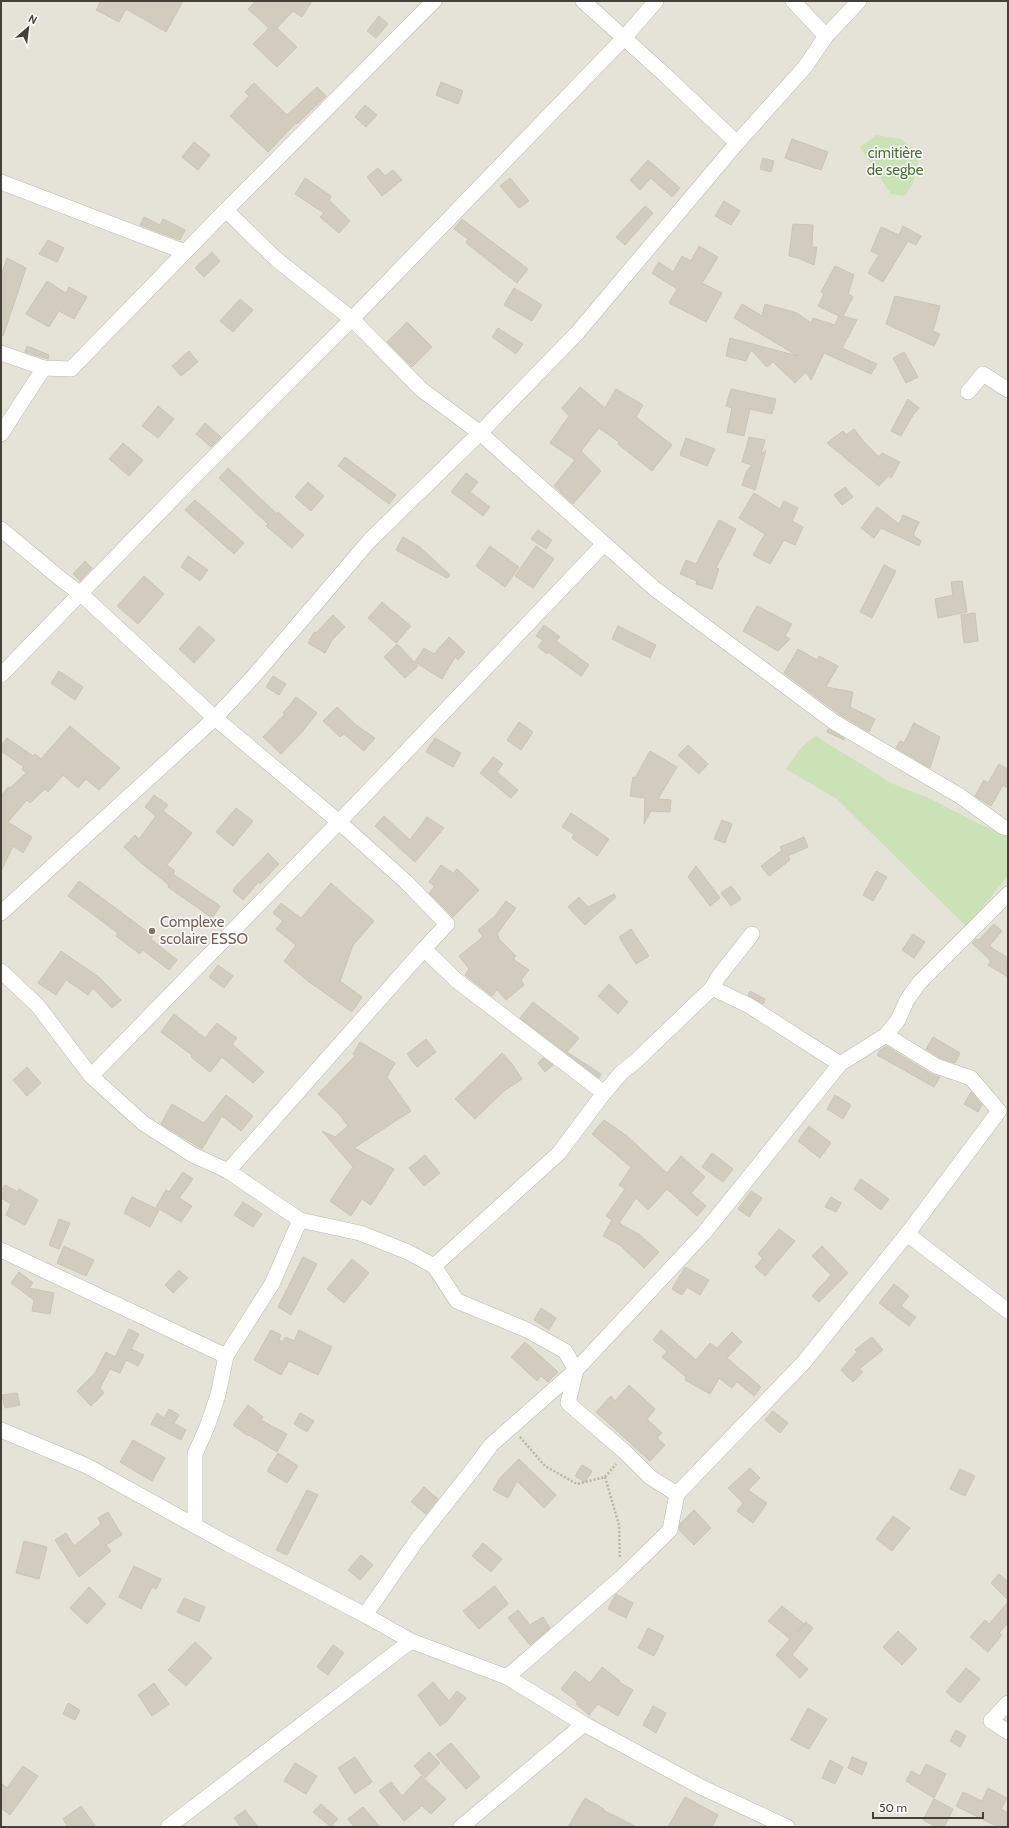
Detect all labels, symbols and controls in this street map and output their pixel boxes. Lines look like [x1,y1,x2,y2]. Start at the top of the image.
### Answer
north arrow [8,8,48,48]
text: N [26,11,39,27]
park label: cimitière de segbe [867,144,924,179]
place label: Complexe scolaire ESSO [160,913,248,948]
marker: Complexe scolaire ESSO [147,926,157,936]
scale bar [873,1794,983,1820]
text: 50 m [879,1800,907,1815]

